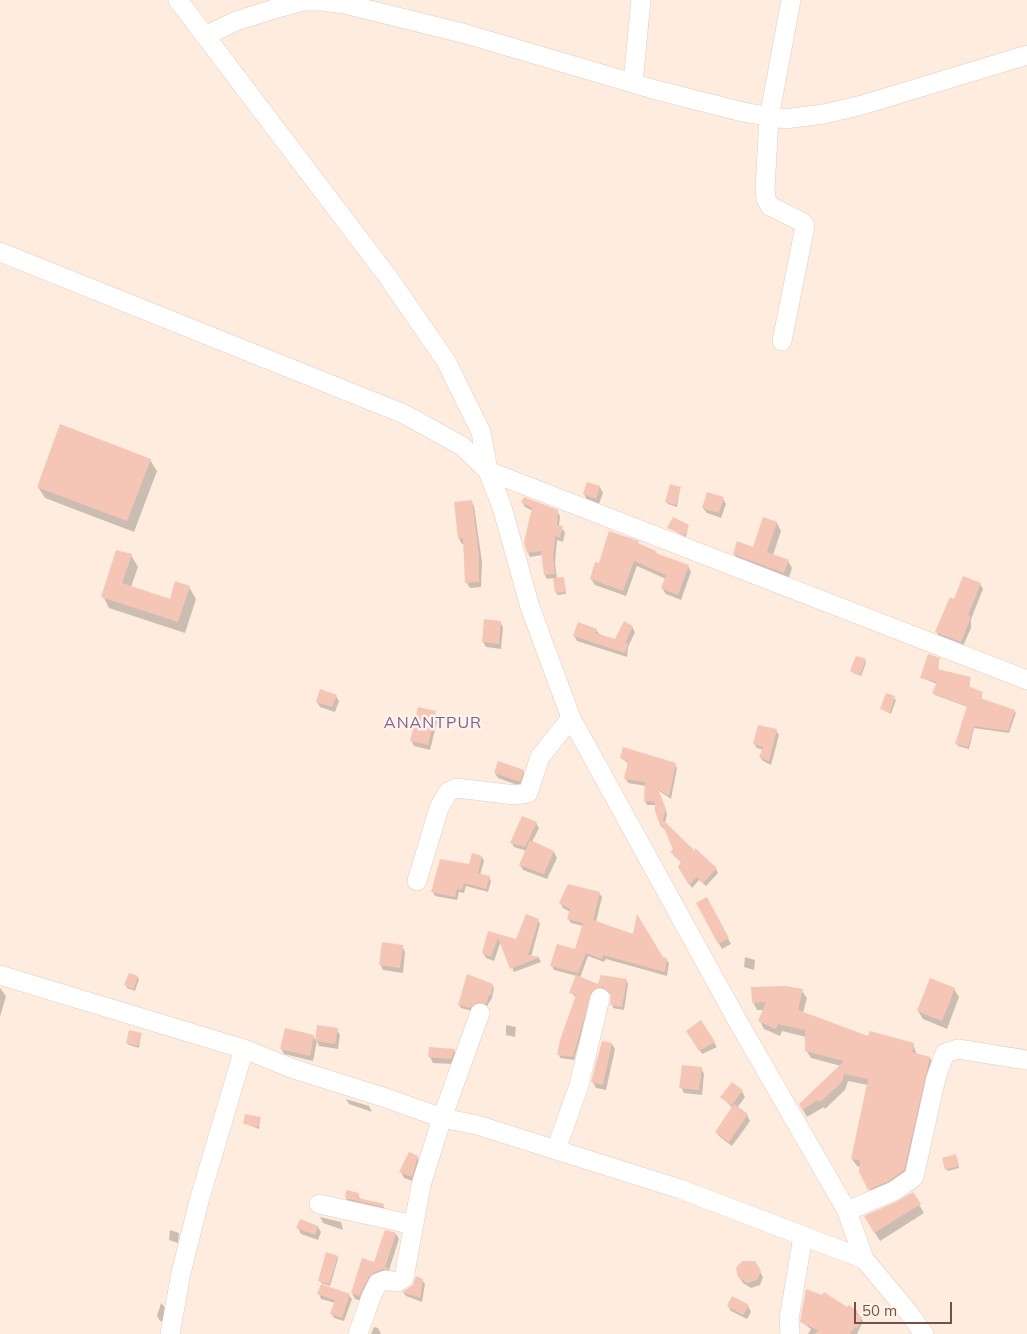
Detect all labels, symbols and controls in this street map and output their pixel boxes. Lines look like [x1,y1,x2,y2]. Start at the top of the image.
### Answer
district label: ANANTPUR [383,713,483,733]
scale bar [857,1292,954,1324]
text: 50 m [862,1301,897,1320]

